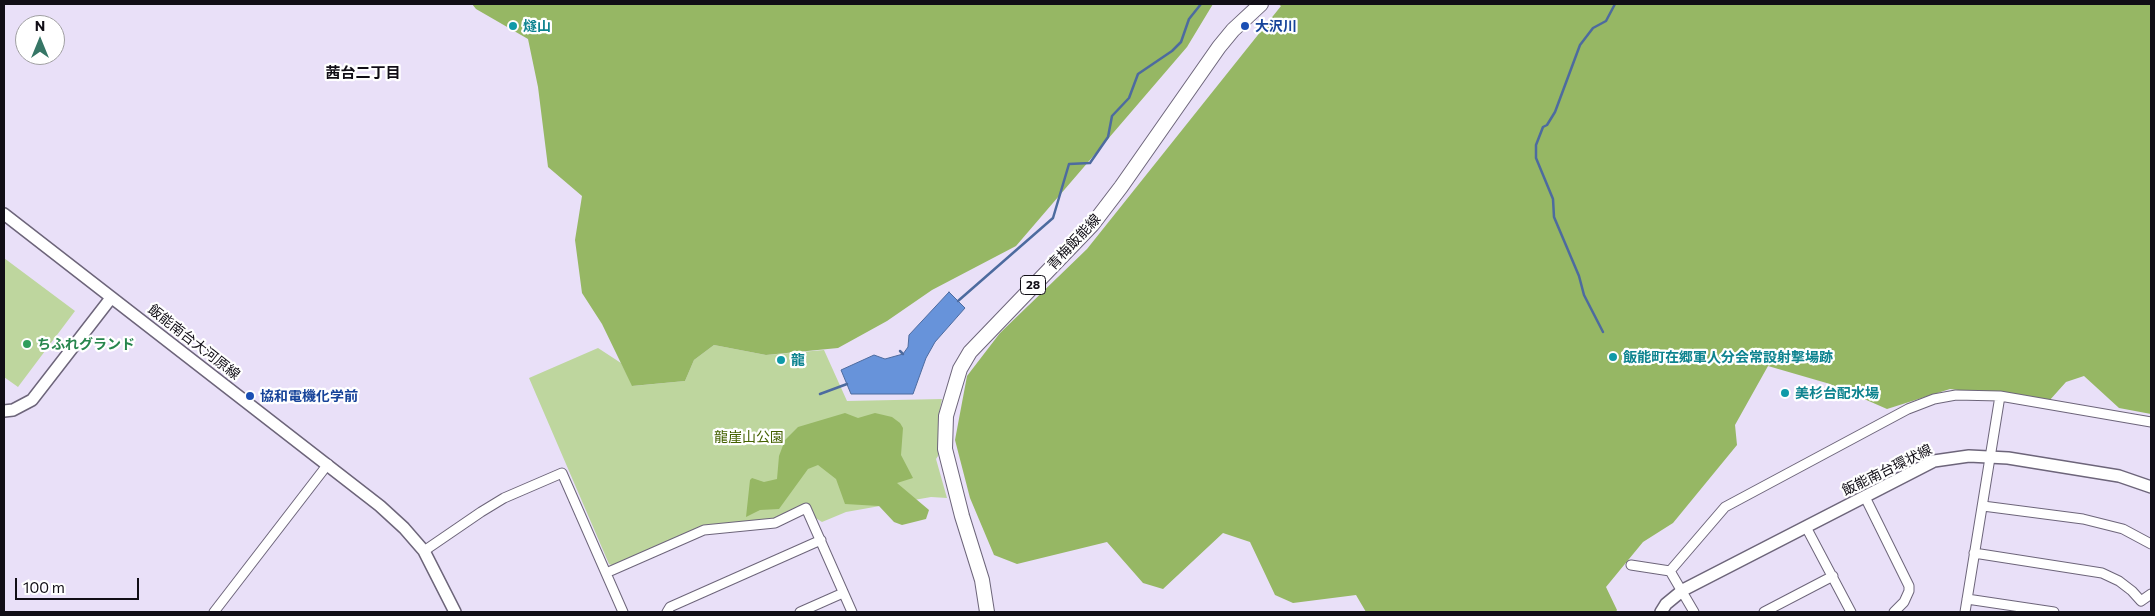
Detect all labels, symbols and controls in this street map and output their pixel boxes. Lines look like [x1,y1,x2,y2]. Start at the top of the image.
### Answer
north arrow [15,15,65,65]
text: N [35,17,45,34]
place label: 燧山 [523,18,551,34]
place label: 大沢川 [1255,18,1297,34]
marker: 燧山 [507,20,519,32]
marker: 大沢川 [1239,20,1251,32]
district label: 茜台二丁目 [326,64,400,82]
street label: 青梅飯能線 [1044,211,1104,273]
road number: 28 [1020,276,1046,294]
street label: 飯能南台大河原線 [145,301,243,383]
place label: ちふれグランド [37,336,135,352]
marker: ちふれグランド [21,338,33,350]
place label: 飯能町在郷軍人分会常設射撃場跡 [1623,349,1833,365]
marker: 飯能町在郷軍人分会常設射撃場跡 [1607,351,1619,363]
place label: 龍 [791,352,805,368]
marker: 龍 [775,354,787,366]
place label: 美杉台配水場 [1795,385,1879,401]
marker: 美杉台配水場 [1779,387,1791,399]
place label: 協和電機化学前 [260,388,358,404]
marker: 協和電機化学前 [244,390,256,402]
park label: 龍崖山公園 [714,429,784,445]
street label: 飯能南台環状線 [1839,441,1935,499]
scale bar [18,568,141,600]
text: 100 m [23,578,65,596]

